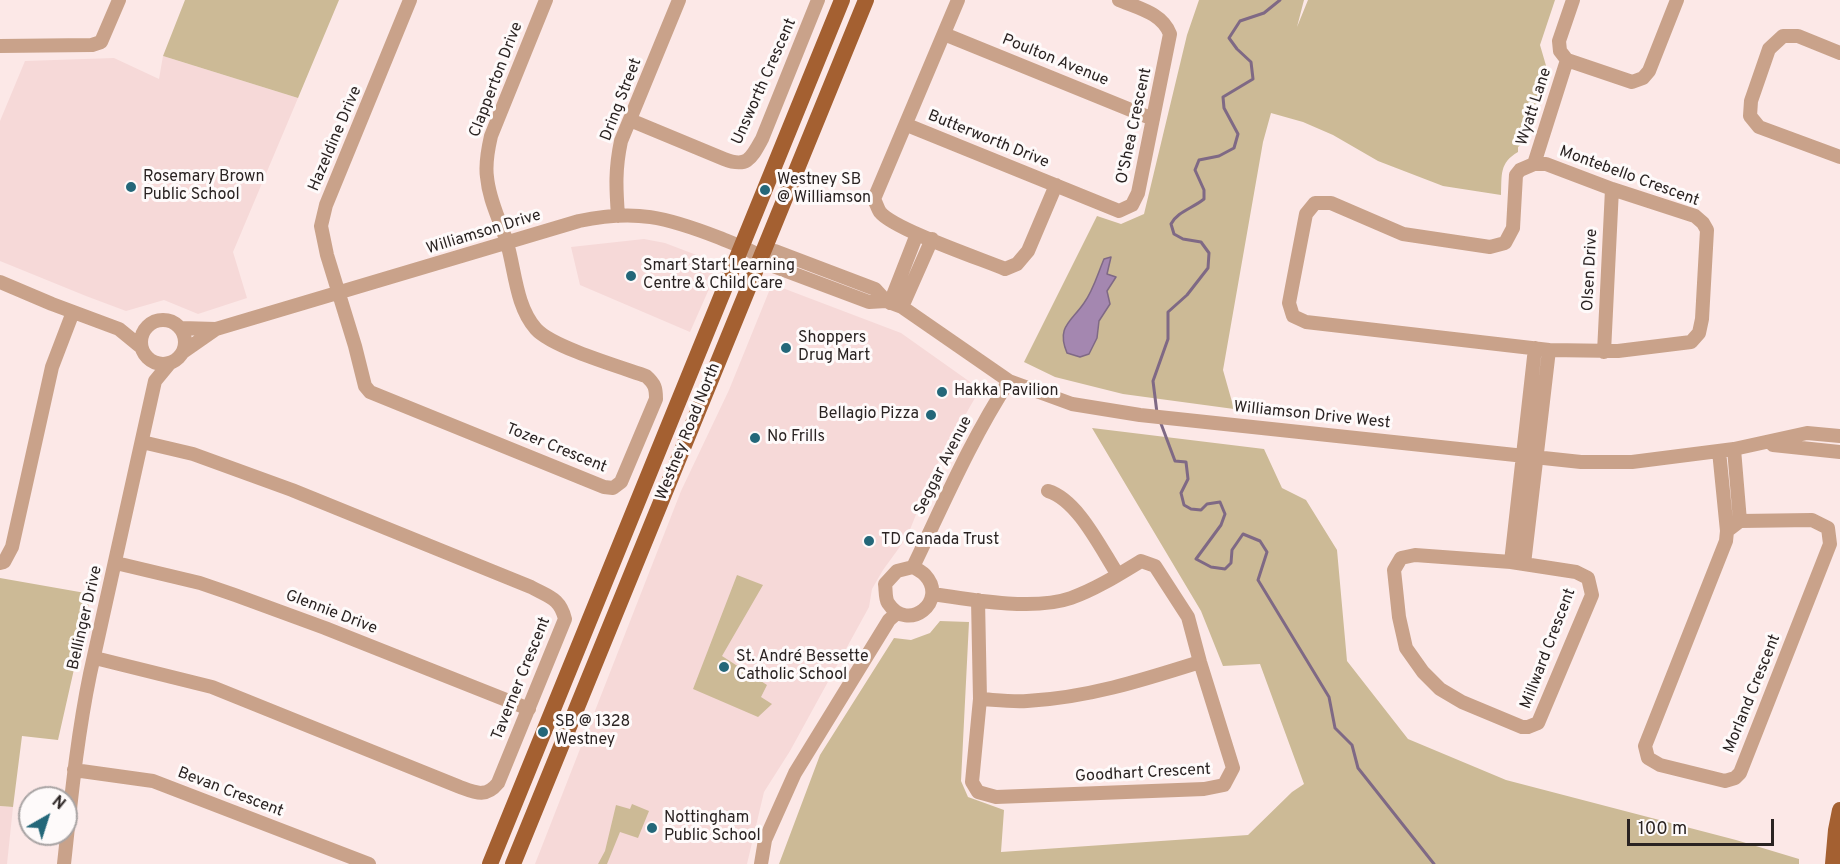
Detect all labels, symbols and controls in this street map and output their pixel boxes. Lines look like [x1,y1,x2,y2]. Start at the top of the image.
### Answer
street label: Unsworth Crescent [729,16,801,148]
street label: Clapperton Drive [466,20,528,140]
street label: Poulton Avenue [999,31,1111,91]
street label: Dring Street [597,56,647,144]
street label: O'Shea Crescent [1113,66,1157,186]
street label: Wyatt Lane [1513,66,1557,148]
street label: Hazeldine Drive [305,84,367,194]
street label: Butterworth Drive [925,107,1051,173]
street label: Montebello Crescent [1556,143,1702,211]
place label: Rosemary Brown Public School [143,168,265,206]
place label: Westney SB @ Williamson [777,171,871,209]
marker: Rosemary Brown Public School [124,180,138,194]
marker: Westney SB @ Williamson [758,183,772,197]
street label: Williamson Drive [424,206,544,260]
street label: Olsen Drive [1579,228,1603,312]
place label: Smart Start Learning Centre & Child Care [643,257,795,295]
marker: Smart Start Learning Centre & Child Care [624,269,638,283]
place label: Shoppers Drug Mart [798,329,870,367]
marker: Shoppers Drug Mart [779,341,793,355]
street label: Westney Road North [653,361,725,503]
place label: Hakka Pavilion [954,382,1058,402]
marker: Hakka Pavilion [935,385,949,399]
street label: Williamson Drive West [1233,398,1391,434]
place label: Bellagio Pizza [818,405,919,425]
marker: Bellagio Pizza [924,408,938,422]
street label: Seggar Avenue [911,413,977,519]
street label: Tozer Crescent [503,420,609,478]
place label: No Frills [767,428,825,448]
marker: No Frills [748,431,762,445]
place label: TD Canada Trust [881,531,999,551]
marker: TD Canada Trust [862,534,876,548]
street label: Bellinger Drive [65,564,107,672]
street label: Millward Crescent [1517,586,1581,712]
street label: Glennie Drive [283,587,379,639]
street label: Taverner Crescent [488,614,556,744]
street label: Morland Crescent [1720,632,1786,756]
place label: St. André Bessette Catholic School [736,648,868,686]
marker: St. André Bessette Catholic School [717,660,731,674]
place label: SB @ 1328 Westney [555,713,630,751]
marker: SB @ 1328 Westney [536,725,550,739]
street label: Goodhart Crescent [1075,761,1211,787]
street label: Bevan Crescent [174,764,286,822]
north arrow [18,786,78,846]
text: N [47,792,69,815]
scale bar [1630,807,1777,845]
place label: Nottingham Public School [664,809,761,847]
text: 100 m [1638,818,1687,841]
marker: Nottingham Public School [645,821,659,835]

